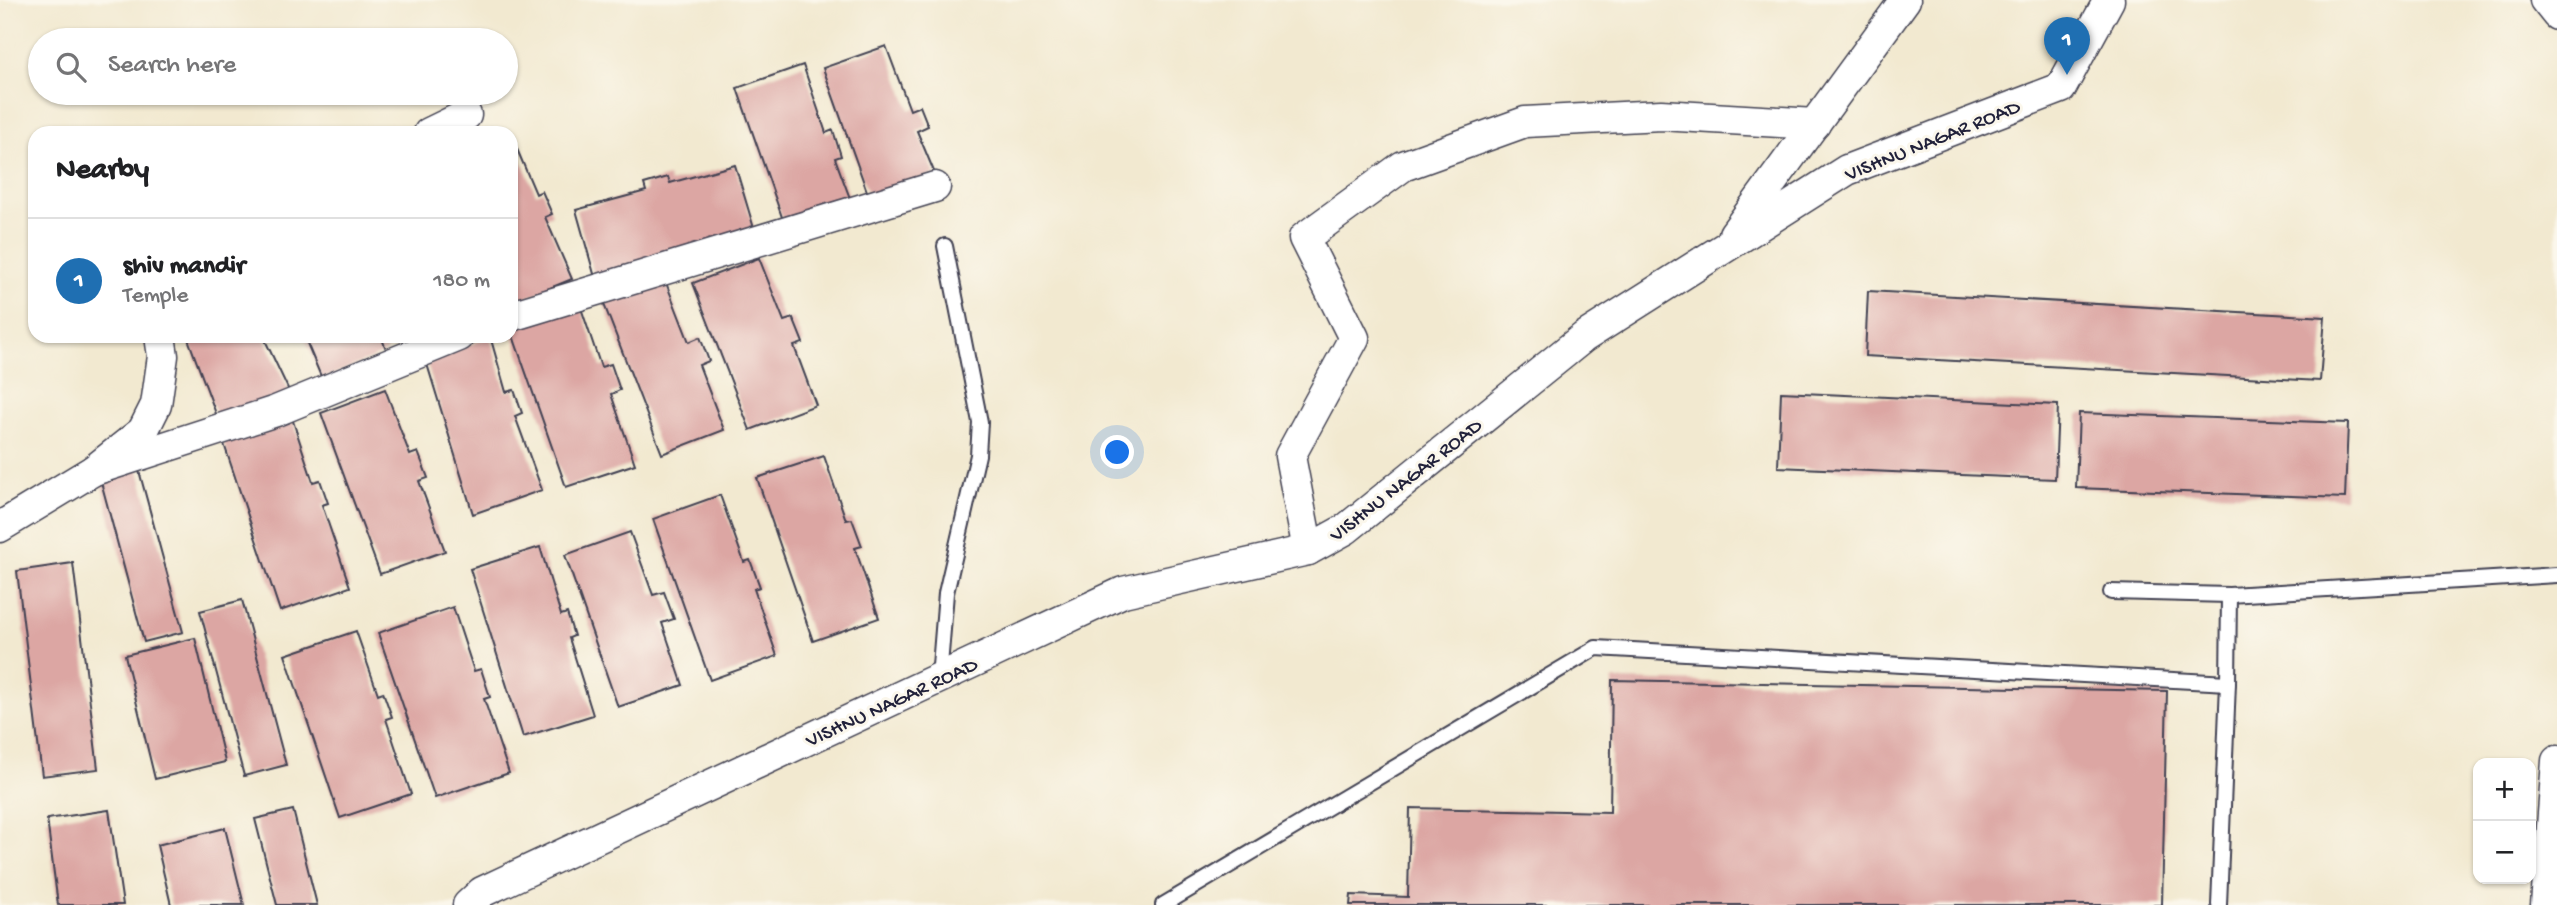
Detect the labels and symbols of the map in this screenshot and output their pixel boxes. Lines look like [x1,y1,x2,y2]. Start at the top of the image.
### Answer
pin: 1 [2044,17,2090,75]
street label: VISHNU NAGAR ROAD [1841,96,2025,189]
street label: VISHNU NAGAR ROAD [1325,414,1489,550]
your location [1100,435,1134,469]
street label: VISHNU NAGAR ROAD [802,653,983,755]

